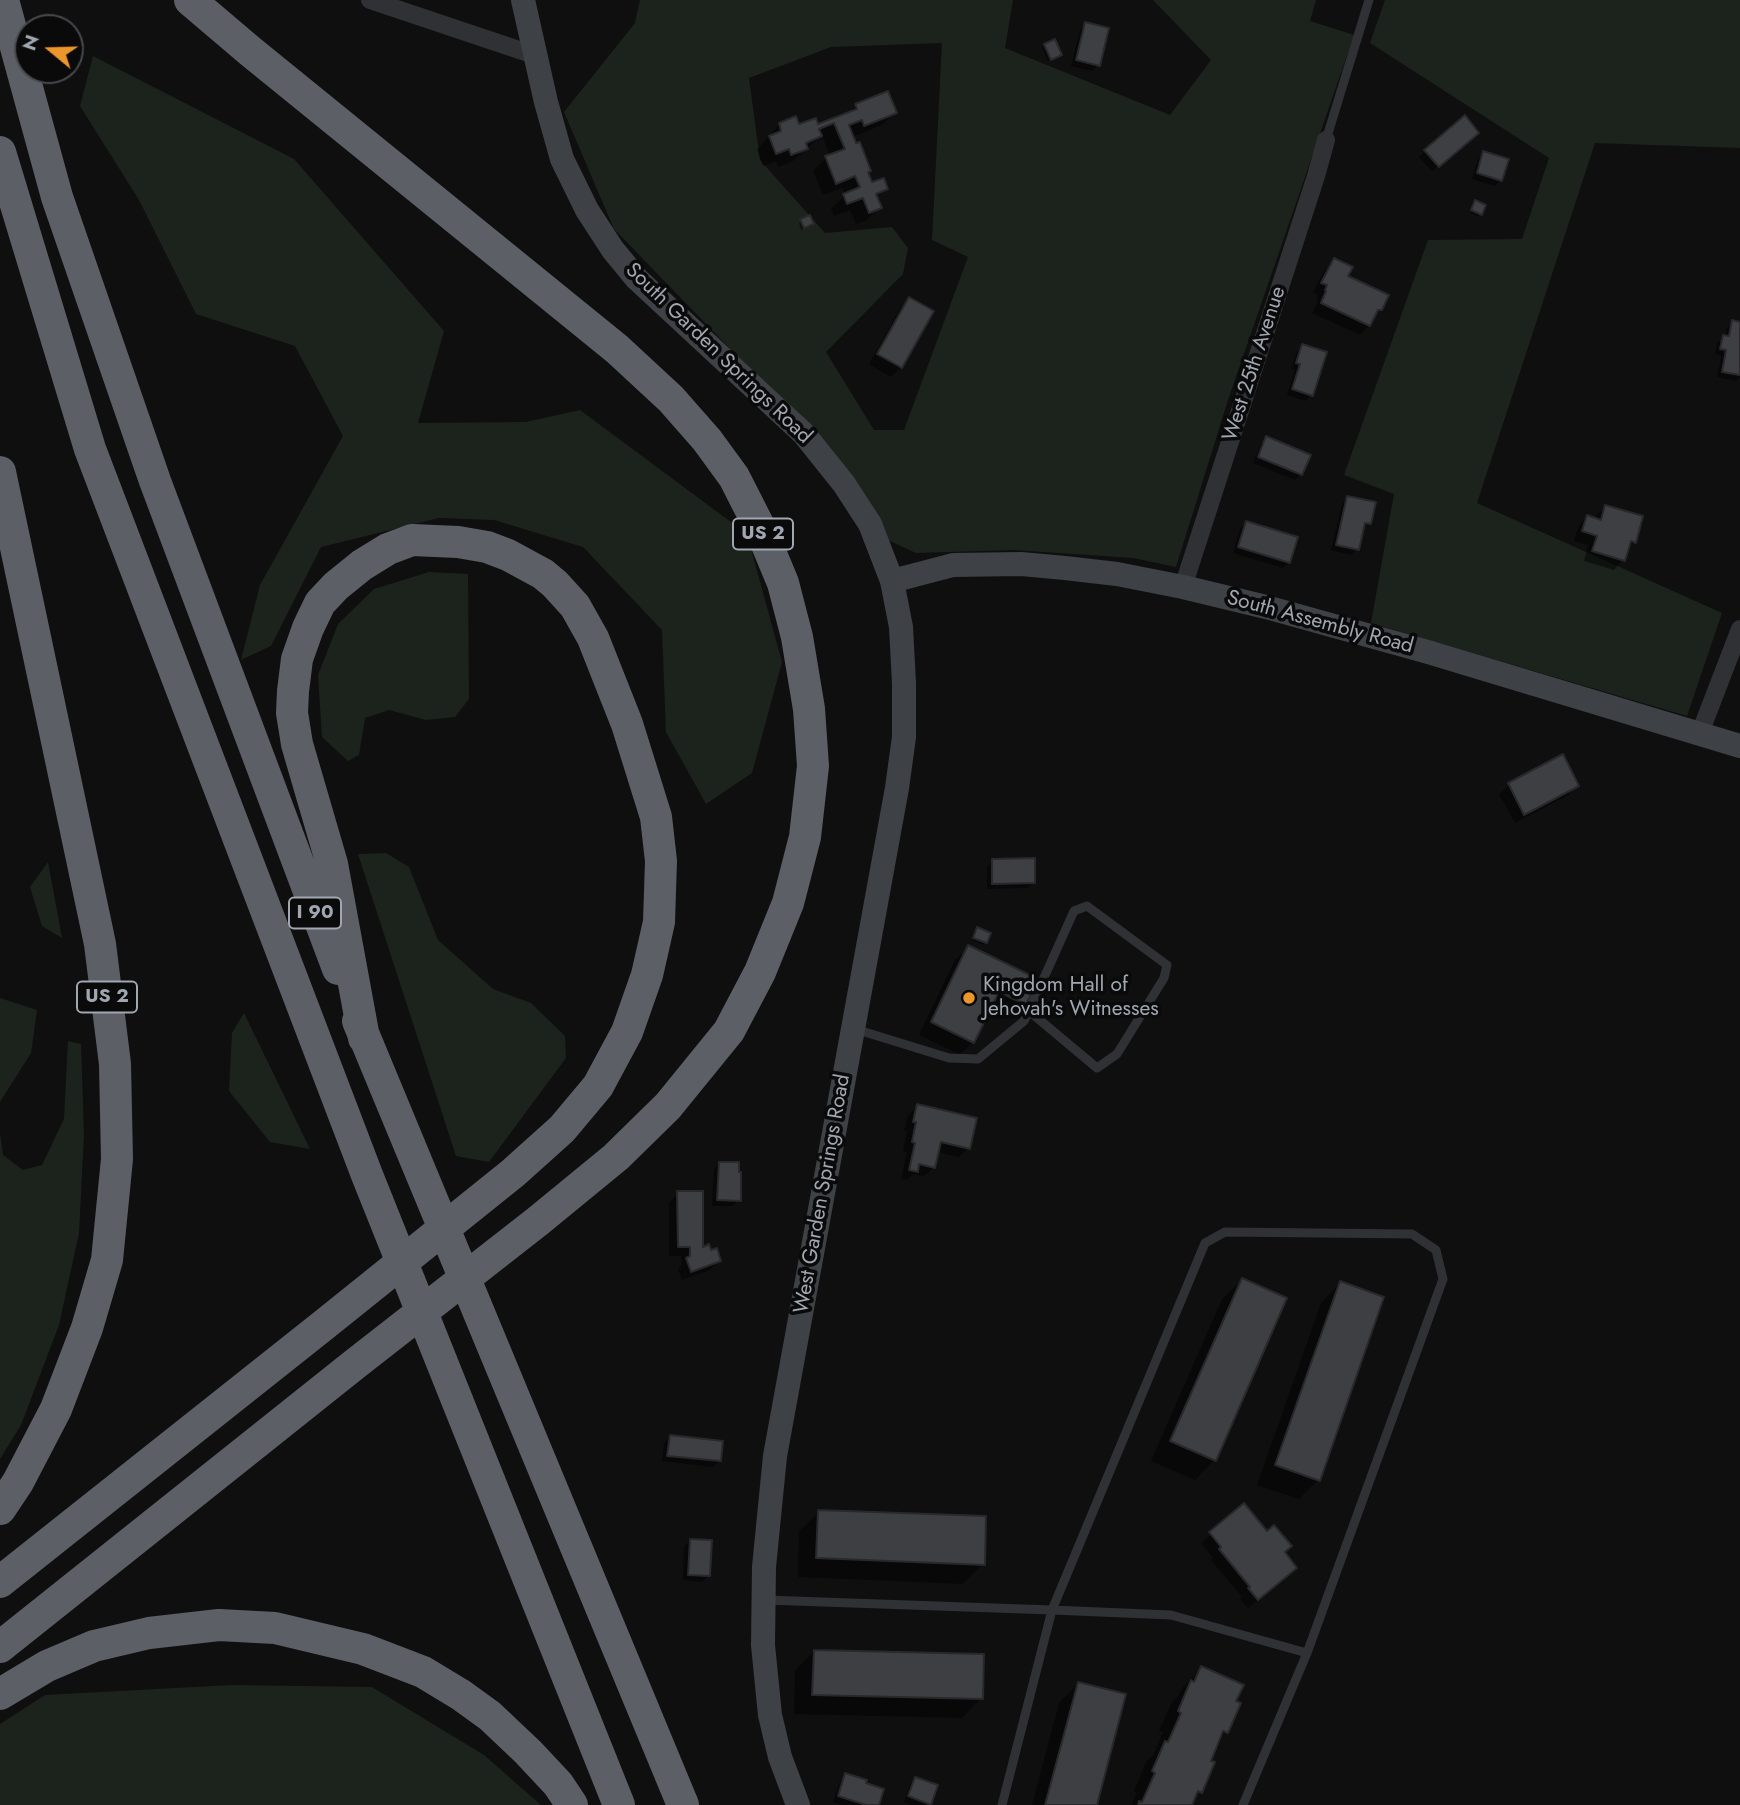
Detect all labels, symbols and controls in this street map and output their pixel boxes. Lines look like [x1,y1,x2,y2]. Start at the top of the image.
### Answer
north arrow [14,14,84,84]
text: N [15,31,46,54]
street label: South Garden Springs Road [620,258,816,450]
street label: West 25th Avenue [1218,283,1292,445]
road number: US 2 [733,519,793,550]
street label: South Assembly Road [1224,586,1416,660]
road number: I 90 [289,897,341,928]
place label: Kingdom Hall of Jehovah's Witnesses [983,973,1159,1023]
road number: US 2 [77,981,137,1012]
marker: Kingdom Hall of Jehovah's Witnesses [961,990,977,1006]
street label: West Garden Springs Road [790,1072,856,1316]

